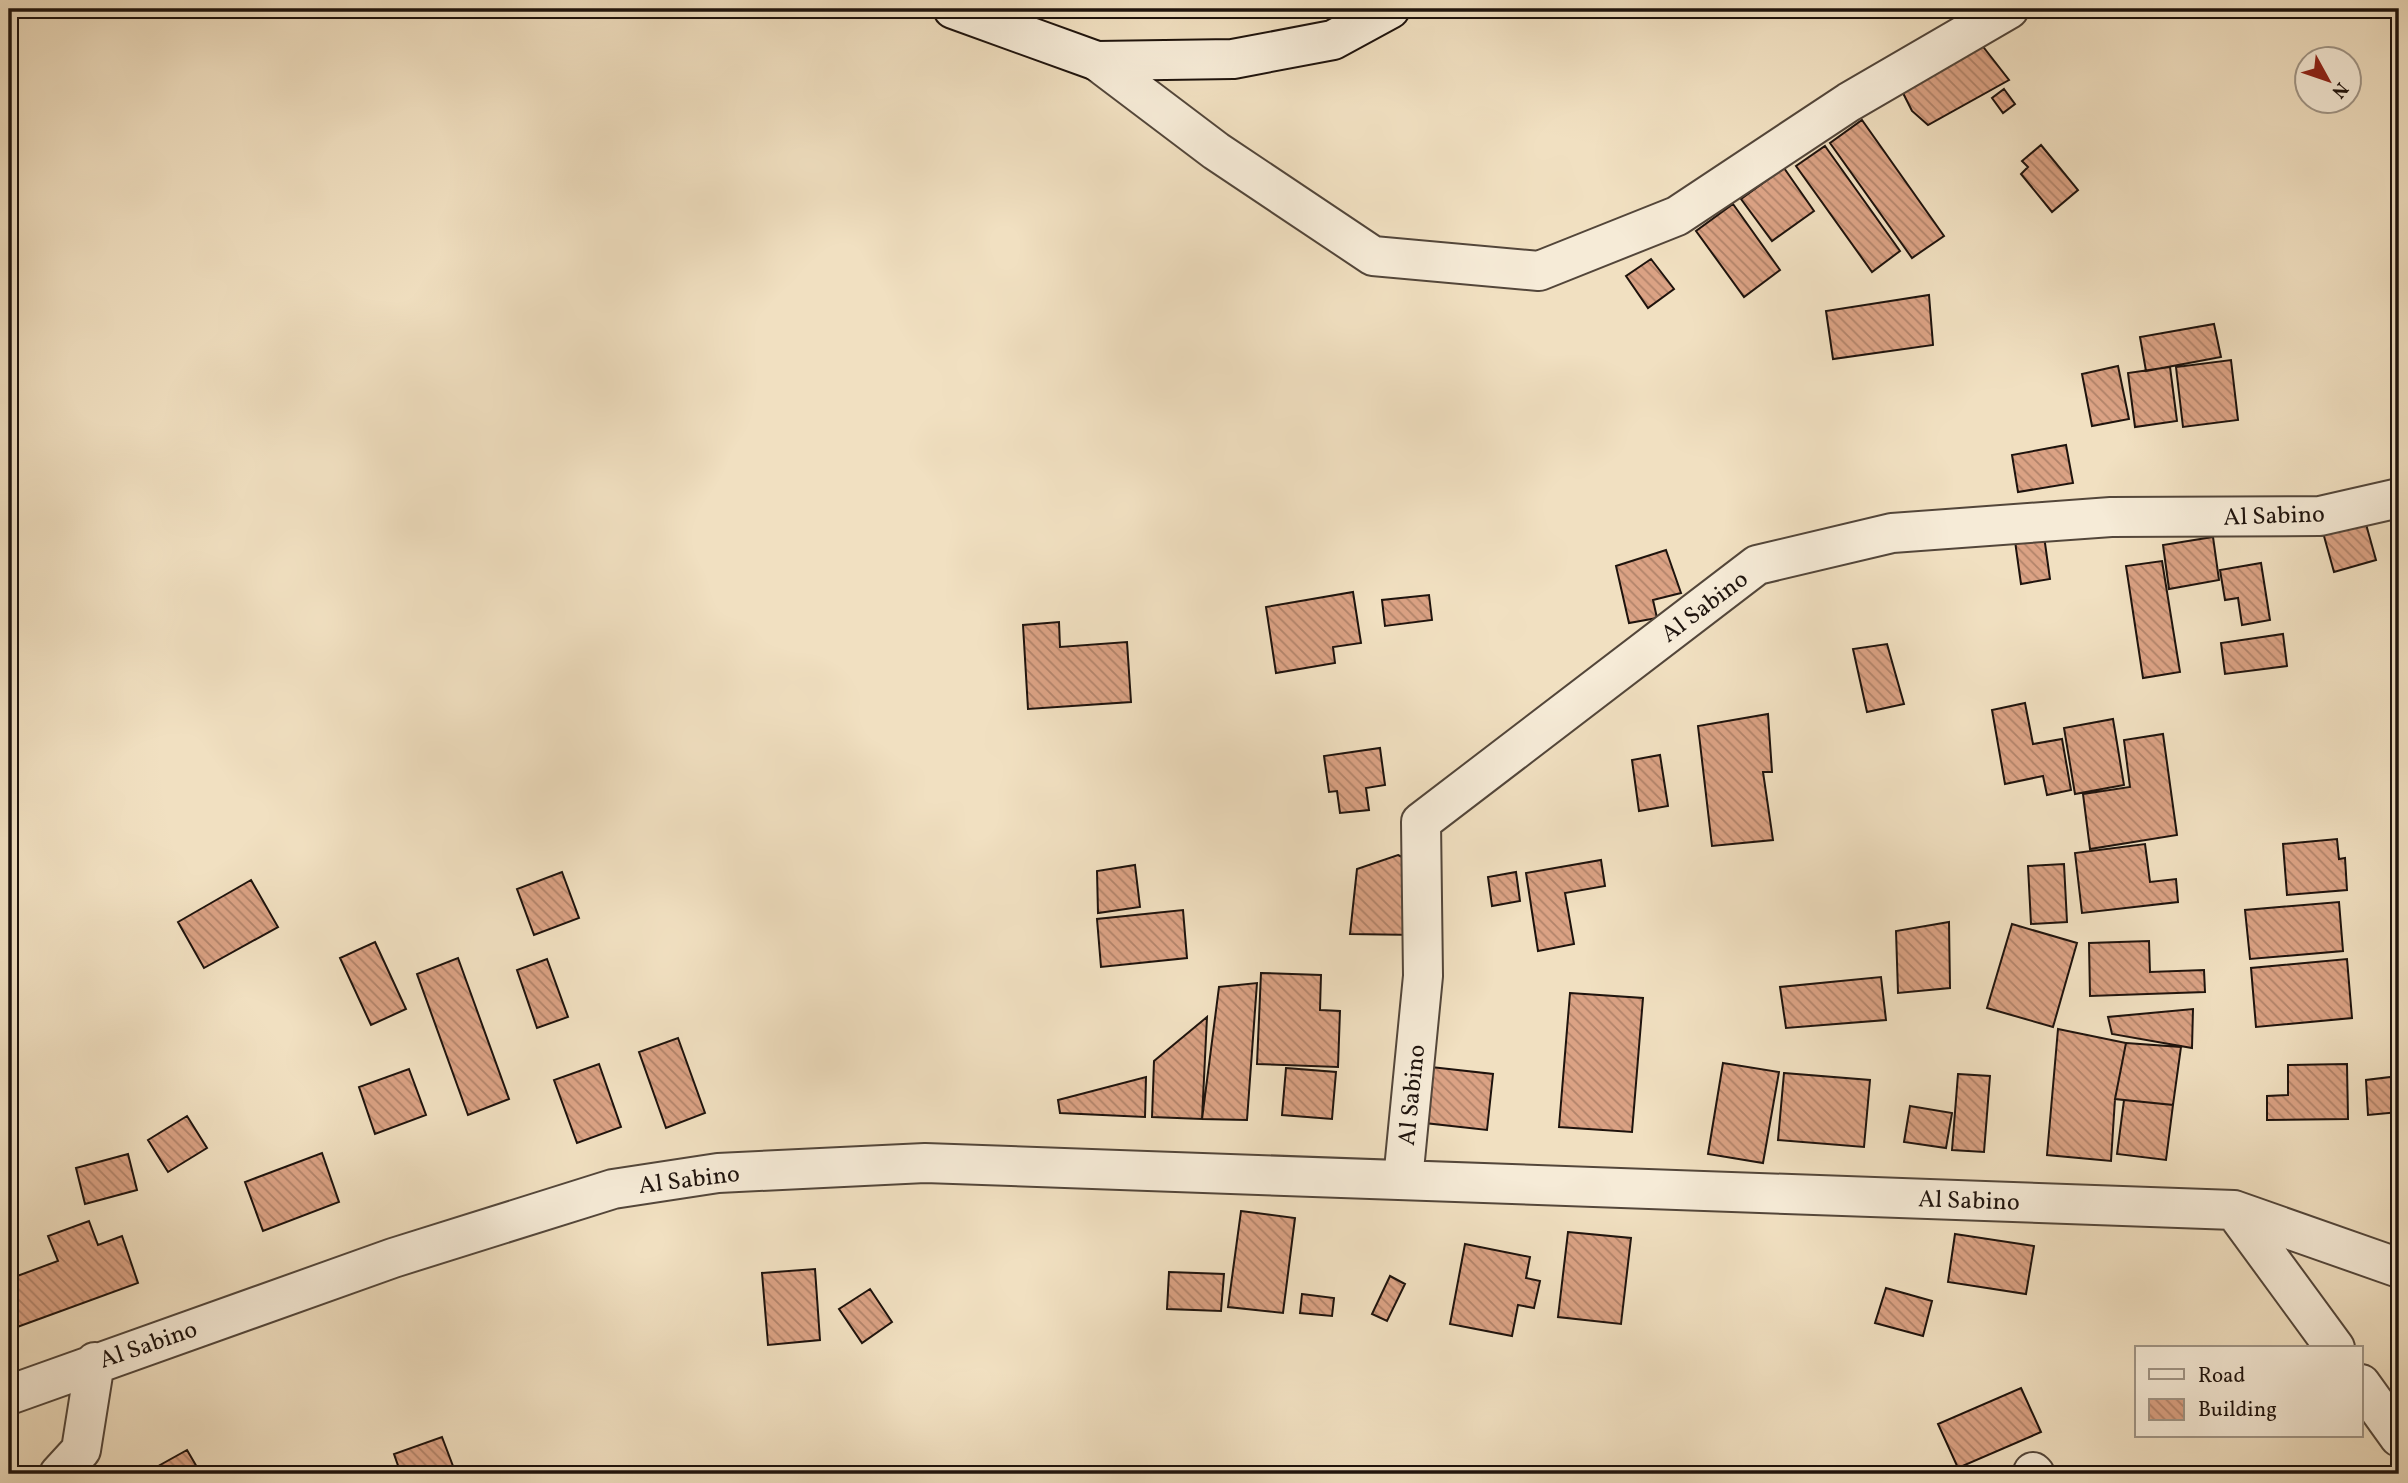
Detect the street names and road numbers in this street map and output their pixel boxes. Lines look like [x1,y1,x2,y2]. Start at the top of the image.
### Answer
street label: Al Sabino [2223,498,2325,536]
street label: Al Sabino [1654,563,1756,652]
street label: Al Sabino [1391,1043,1435,1147]
street label: Al Sabino [637,1158,742,1204]
street label: Al Sabino [1918,1183,2020,1221]
street label: Al Sabino [95,1313,202,1378]

